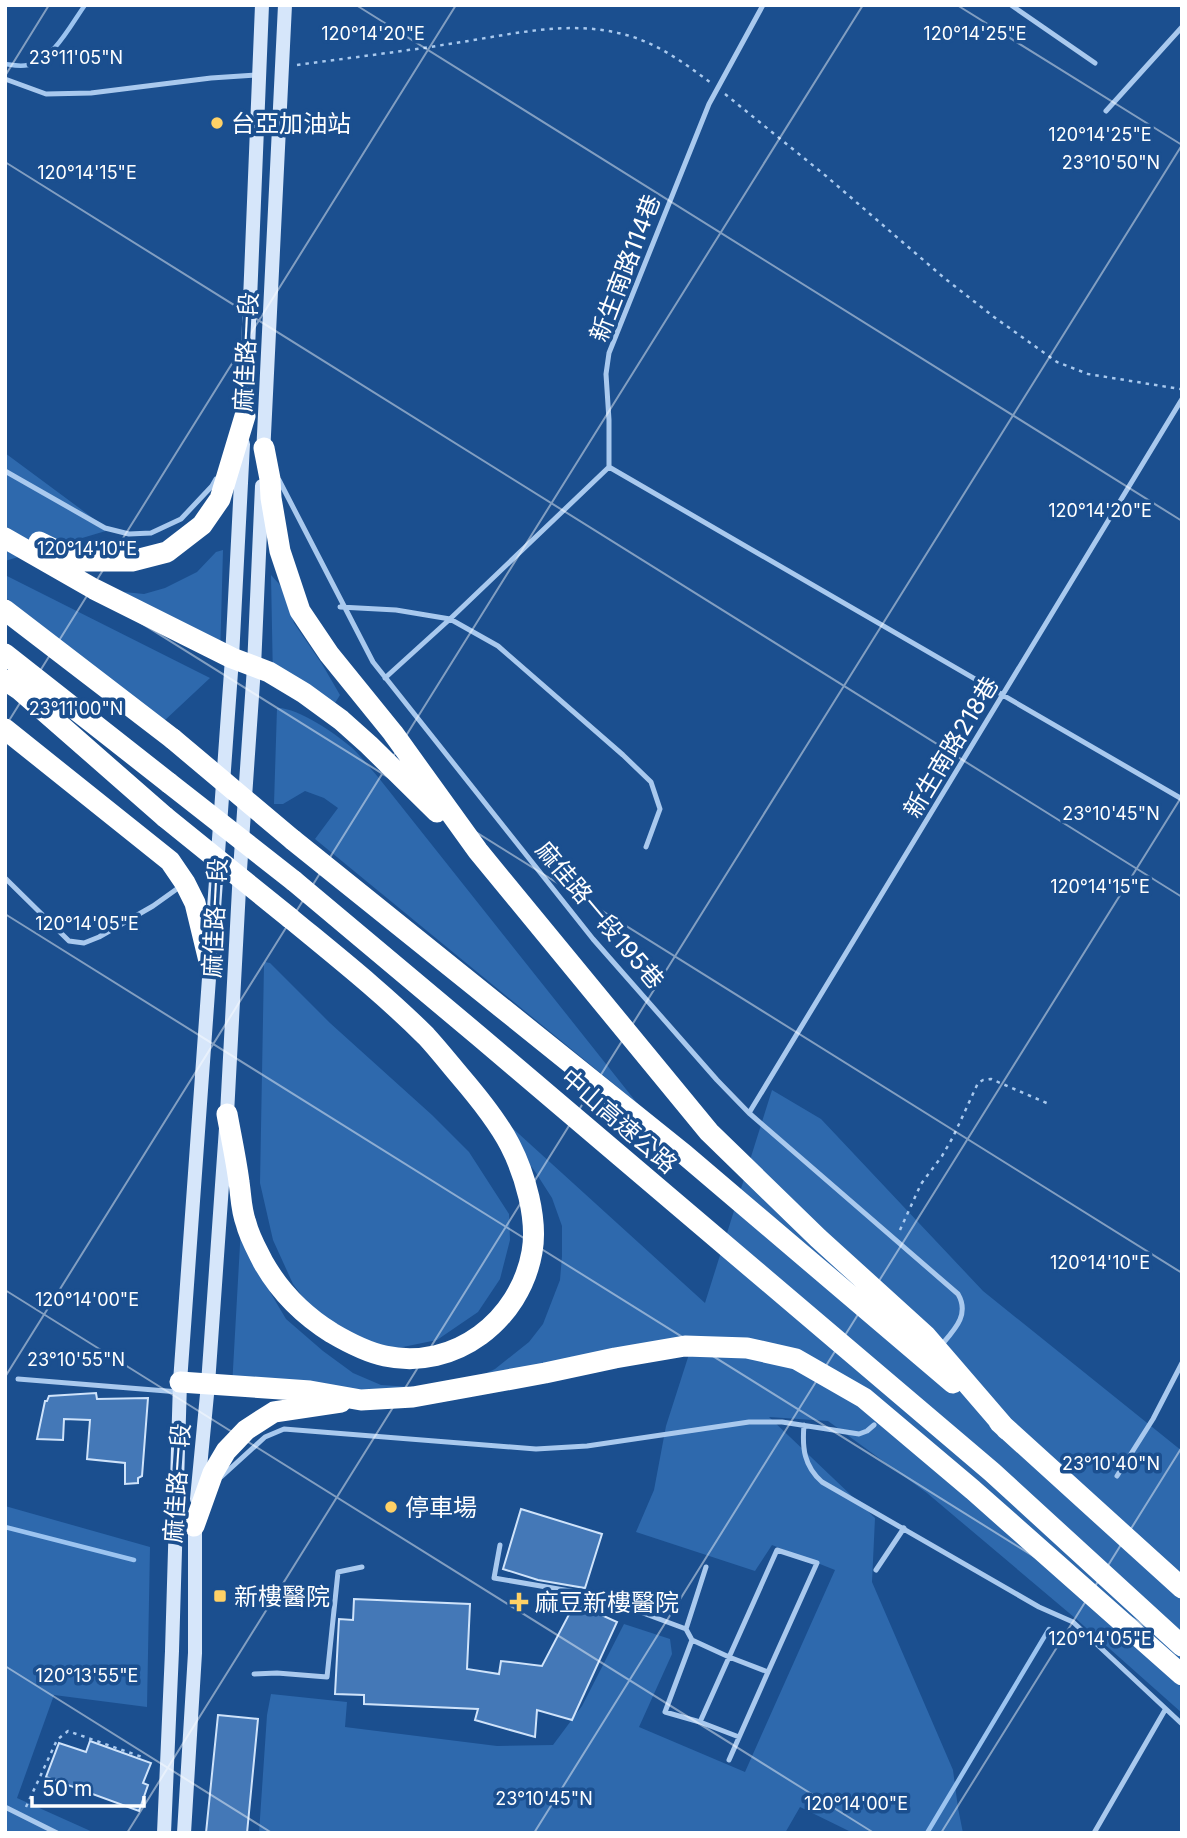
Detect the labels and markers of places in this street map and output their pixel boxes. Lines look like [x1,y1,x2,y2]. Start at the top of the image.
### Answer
place label: 台亞加油站 [231,109,351,138]
marker: 台亞加油站 [209,115,225,131]
place label: 停車場 [405,1493,477,1522]
marker: 停車場 [383,1499,399,1515]
place label: 新樓醫院 [234,1582,330,1611]
marker: 新樓醫院 [212,1588,228,1604]
place label: 麻豆新樓醫院 [535,1588,679,1617]
marker: 麻豆新樓醫院 [509,1592,529,1612]

